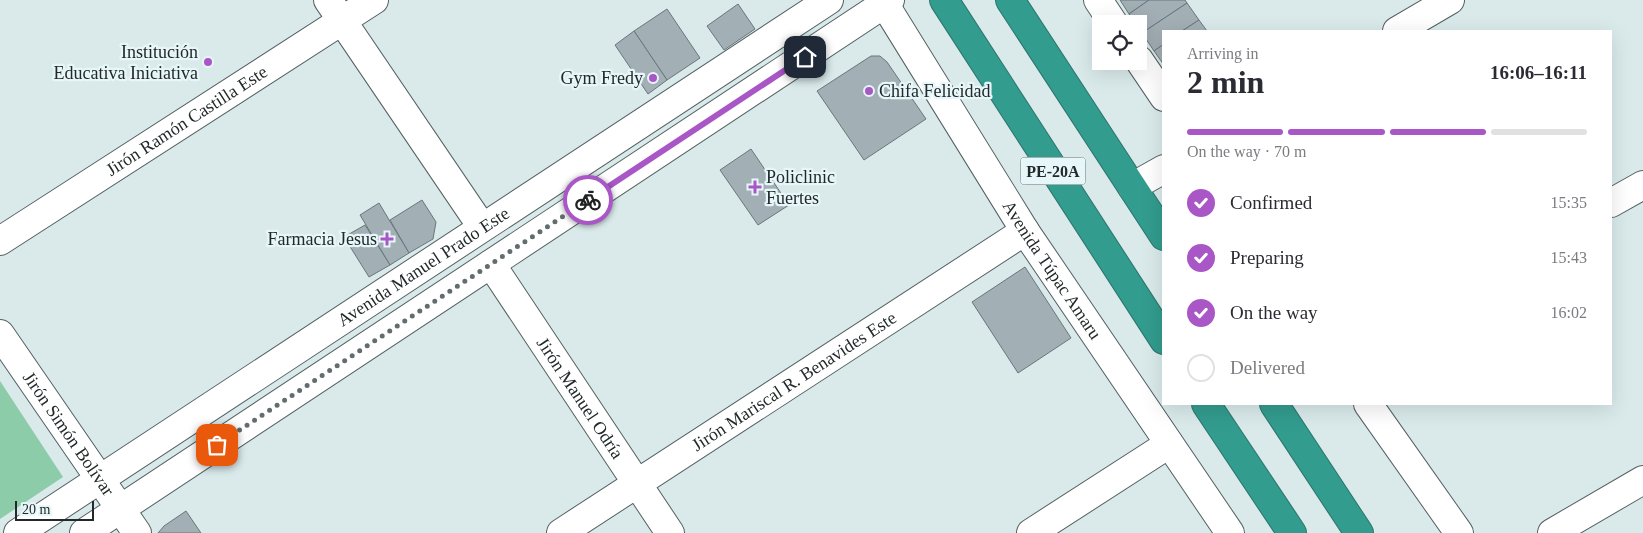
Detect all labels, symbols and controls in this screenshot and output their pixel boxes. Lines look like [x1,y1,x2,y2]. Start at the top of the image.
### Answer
map controls [1092,15,1147,70]
button: locate [1092,15,1147,70]
pin [784,36,826,78]
place label: Institución Educativa Iniciativa [54,42,198,83]
icon: home [791,43,819,71]
text: Arriving in [1187,45,1259,62]
marker: Institución Educativa Iniciativa [202,56,214,68]
street label: Jirón Ramón Castilla Este [102,62,271,180]
text: 16:06–16:11 [1490,62,1587,83]
text: 2 min [1187,64,1264,100]
place label: Gym Fredy [561,68,643,88]
marker: Gym Fredy [647,72,659,84]
place label: Chifa Felicidad [879,81,990,101]
marker: Chifa Felicidad [863,85,875,97]
text: On the way · 70 m [1187,143,1307,160]
road number: PE-20A [1020,158,1086,185]
place label: Policlinic Fuertes [766,167,835,208]
courier [563,175,613,225]
marker: Policlinic Fuertes [748,180,762,194]
icon: bike [574,186,602,214]
icon: check [1187,189,1215,217]
text: Confirmed [1230,192,1312,213]
text: 15:35 [1551,194,1587,211]
street label: Avenida Túpac Amaru [999,197,1105,343]
street label: Avenida Manuel Prado Este [334,203,513,330]
place label: Farmacia Jesus [268,229,377,249]
marker: Farmacia Jesus [381,233,393,245]
icon: check [1187,244,1215,272]
text: Preparing [1230,247,1304,268]
text: 15:43 [1551,249,1587,266]
icon: check [1187,299,1215,327]
text: On the way [1230,302,1318,323]
text: 16:02 [1551,304,1587,321]
street label: Jirón Mariscal R. Benavides Este [688,308,900,455]
street label: Jirón Manuel Odría [533,334,628,462]
text: Delivered [1230,357,1305,378]
street label: Jirón Simón Bolívar [19,368,118,500]
pin [196,424,238,466]
icon: bag [203,431,231,459]
scale bar [15,498,94,521]
text: 20 m [22,502,50,517]

